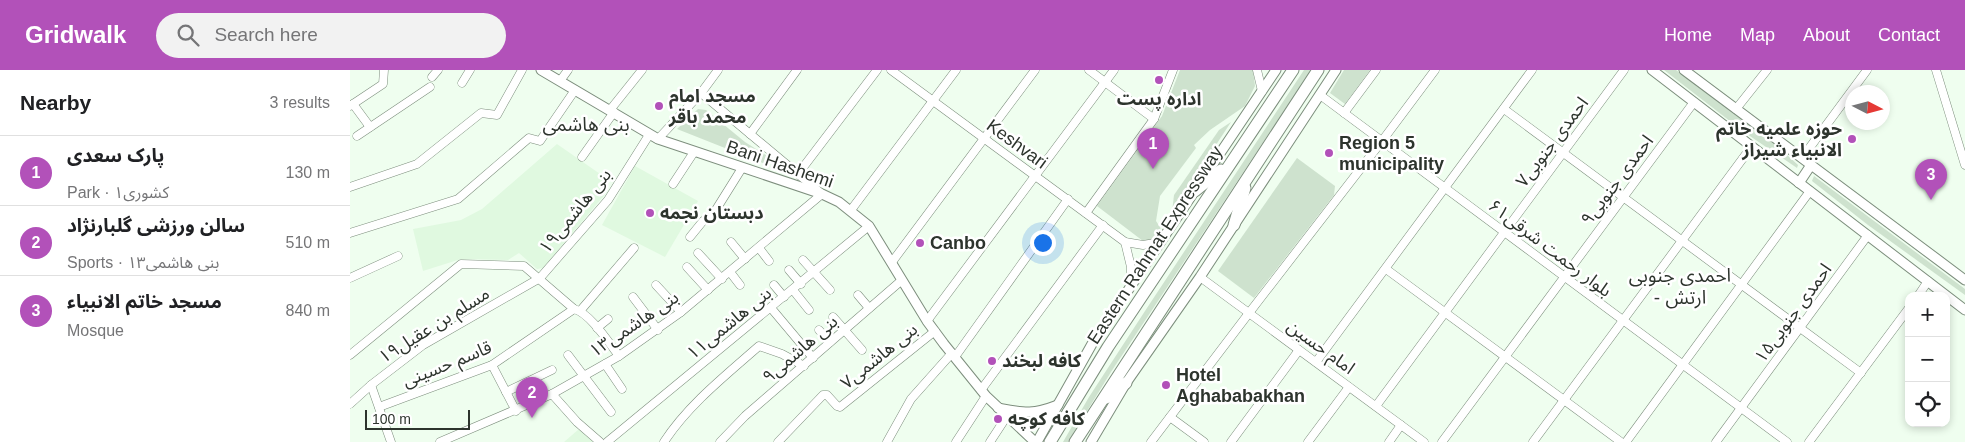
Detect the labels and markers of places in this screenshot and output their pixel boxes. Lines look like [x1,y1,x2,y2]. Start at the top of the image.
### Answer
marker: اداره پست [1153,74,1165,86]
place label: مسجد امام محمد باقر [668,86,756,128]
place label: اداره پست [1117,89,1201,111]
marker: مسجد امام محمد باقر [653,100,665,112]
place label: حوزه علمیه خاتم الانبیاء شیراز [1716,119,1842,161]
pin: 1 [1137,128,1169,169]
place label: Region 5 municipality [1339,133,1444,174]
marker: حوزه علمیه خاتم الانبیاء شیراز [1846,133,1858,145]
marker: Region 5 municipality [1323,147,1335,159]
pin: 3 [1915,159,1947,200]
place label: دبستان نجمه [660,203,764,223]
marker: دبستان نجمه [644,207,656,219]
place label: Canbo [930,233,986,253]
marker: Canbo [914,237,926,249]
place label: کافه لبخند [1002,351,1082,371]
marker: کافه لبخند [986,355,998,367]
place label: Hotel Aghababakhan [1176,365,1305,406]
pin: 2 [516,377,548,418]
marker: Hotel Aghababakhan [1160,379,1172,391]
place label: کافه کوچه [1008,409,1086,431]
marker: کافه کوچه [992,413,1004,425]

